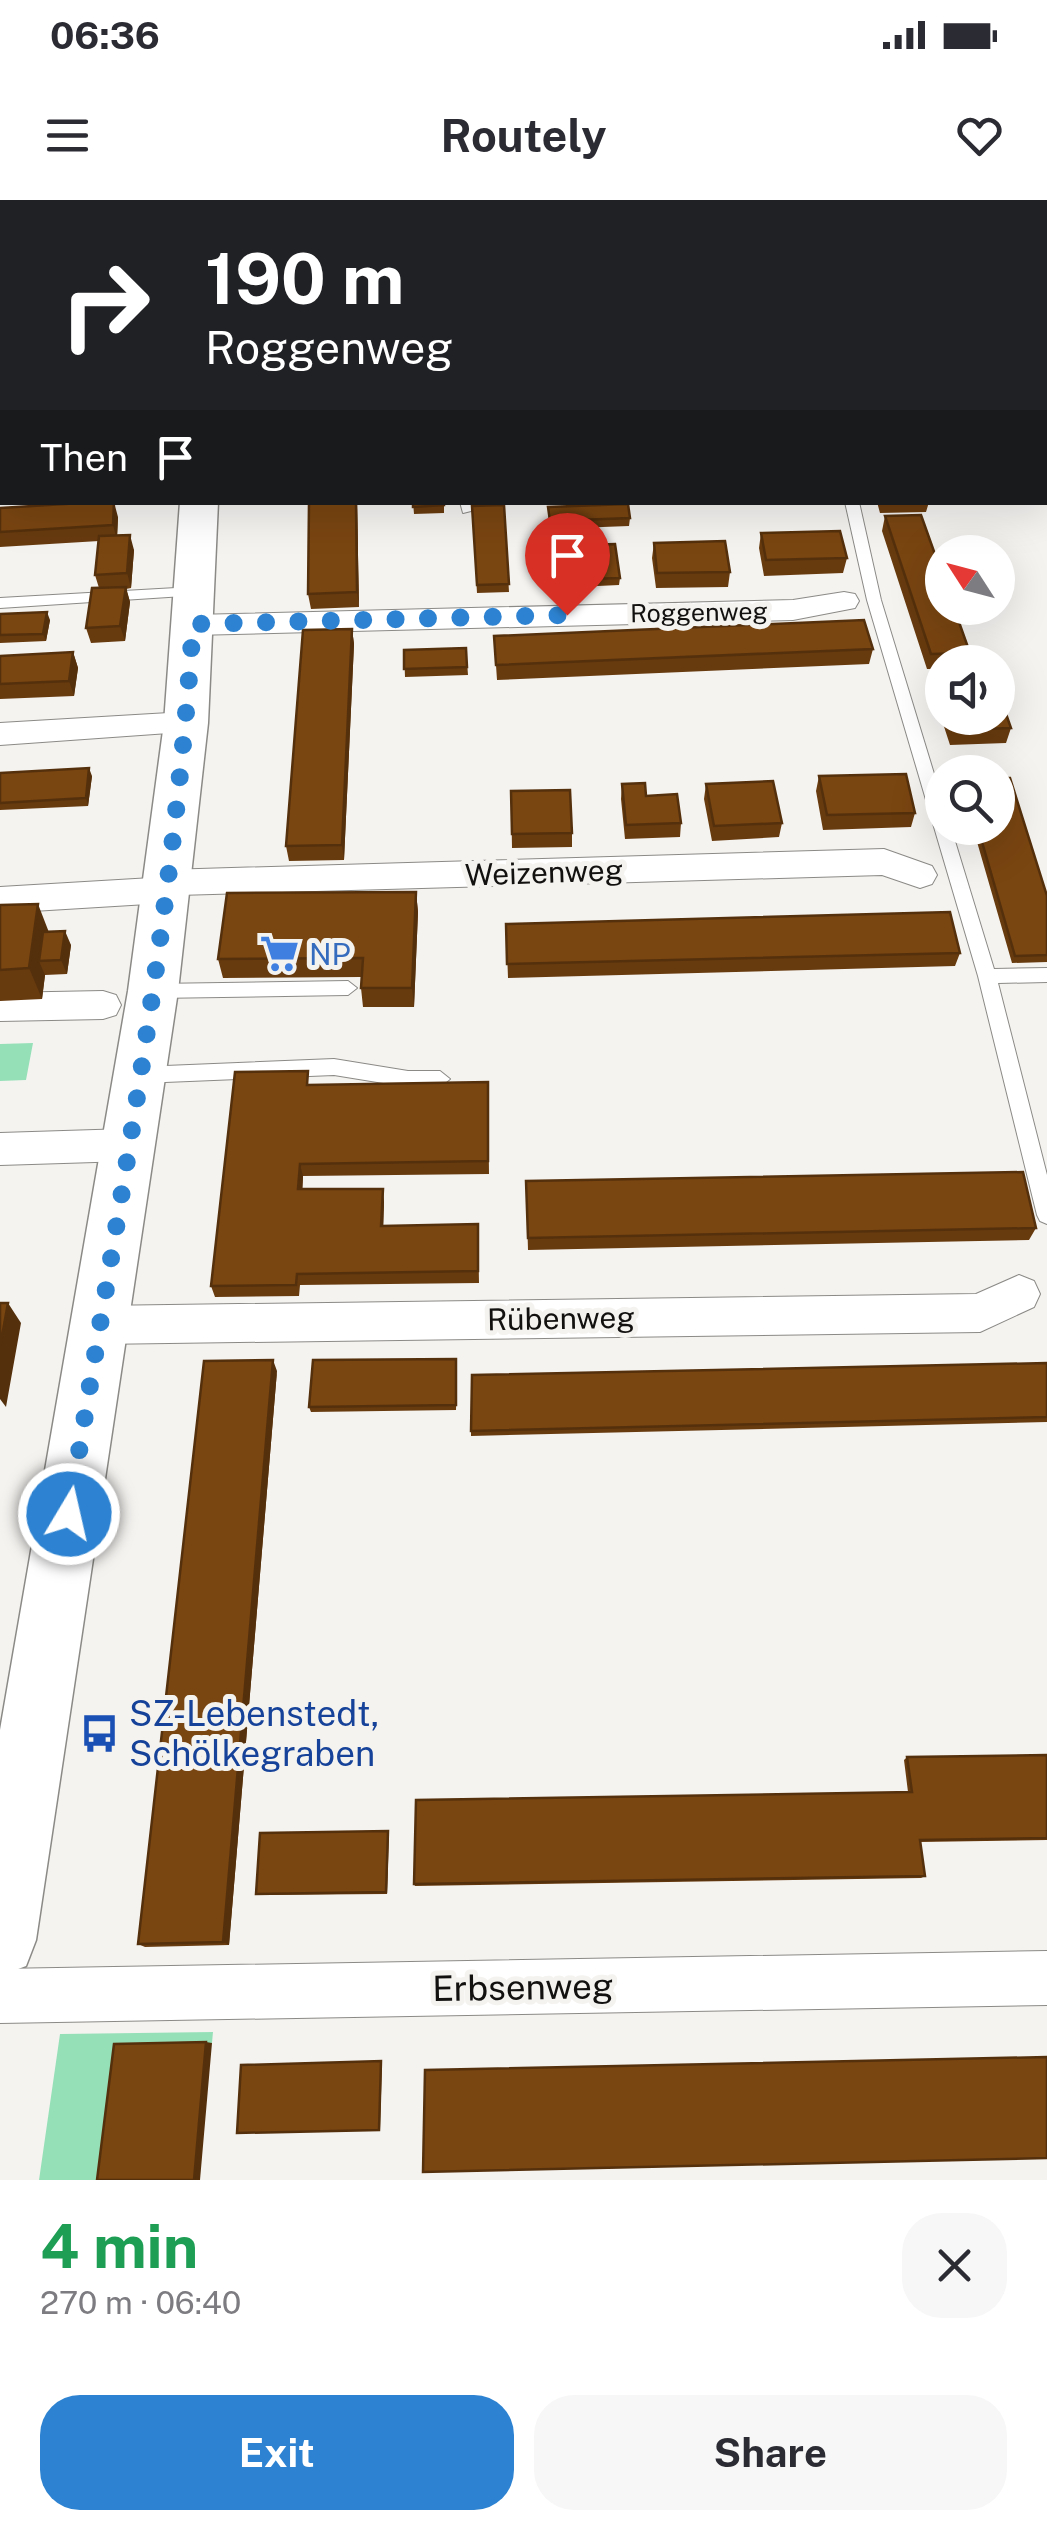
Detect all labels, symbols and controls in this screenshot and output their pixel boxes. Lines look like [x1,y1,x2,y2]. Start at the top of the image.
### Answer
text: 06:36 [50,13,160,58]
icon: menu [40,108,95,163]
icon: heart [952,108,1007,163]
text: Routely [441,109,606,162]
text: 190 m [205,237,404,320]
icon: right [40,240,170,370]
text: Roggenweg [205,321,453,374]
icon: arrive [148,430,203,485]
text: Then [40,435,128,480]
pin [525,513,610,616]
icon: arrive [540,528,595,583]
north arrow [925,535,1015,625]
map controls [925,535,1015,845]
street label: Roggenweg [630,596,768,628]
button: sound [925,645,1015,735]
button: search [925,755,1015,845]
street label: Weizenweg [464,851,624,893]
supermarket icon: NP [258,933,300,975]
place label: NP [309,936,351,972]
street label: Rübenweg [487,1299,635,1337]
position arrow [17,1462,121,1566]
place label: SZ-Lebenstedt, Schölkegraben [129,1693,379,1774]
bus stop icon: SZ-Lebenstedt, Schölkegraben [78,1712,120,1754]
street label: Erbsenweg [432,1965,614,2009]
text: 4 min [40,2211,198,2282]
button: close [902,2213,1007,2318]
text: 270 m · 06:40 [40,2284,241,2321]
button: Exit [40,2395,514,2510]
button: Share [534,2395,1007,2510]

